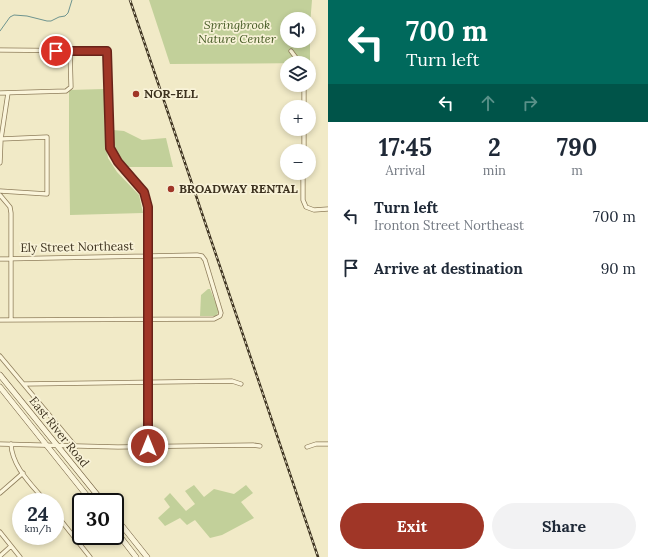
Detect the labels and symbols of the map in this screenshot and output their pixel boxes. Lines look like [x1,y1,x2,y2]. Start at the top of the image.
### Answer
park label: Springbrook Nature Center [198,17,277,46]
pin [39,34,73,68]
place label: NOR-ELL [144,86,198,101]
marker: NOR-ELL [131,89,141,99]
place label: BROADWAY RENTAL [179,181,299,196]
marker: BROADWAY RENTAL [166,184,176,194]
street label: Ely Street Northeast [20,238,134,255]
street label: East River Road [26,393,92,470]
position arrow [127,425,169,467]
speed limit sign: 30 [72,493,124,545]

